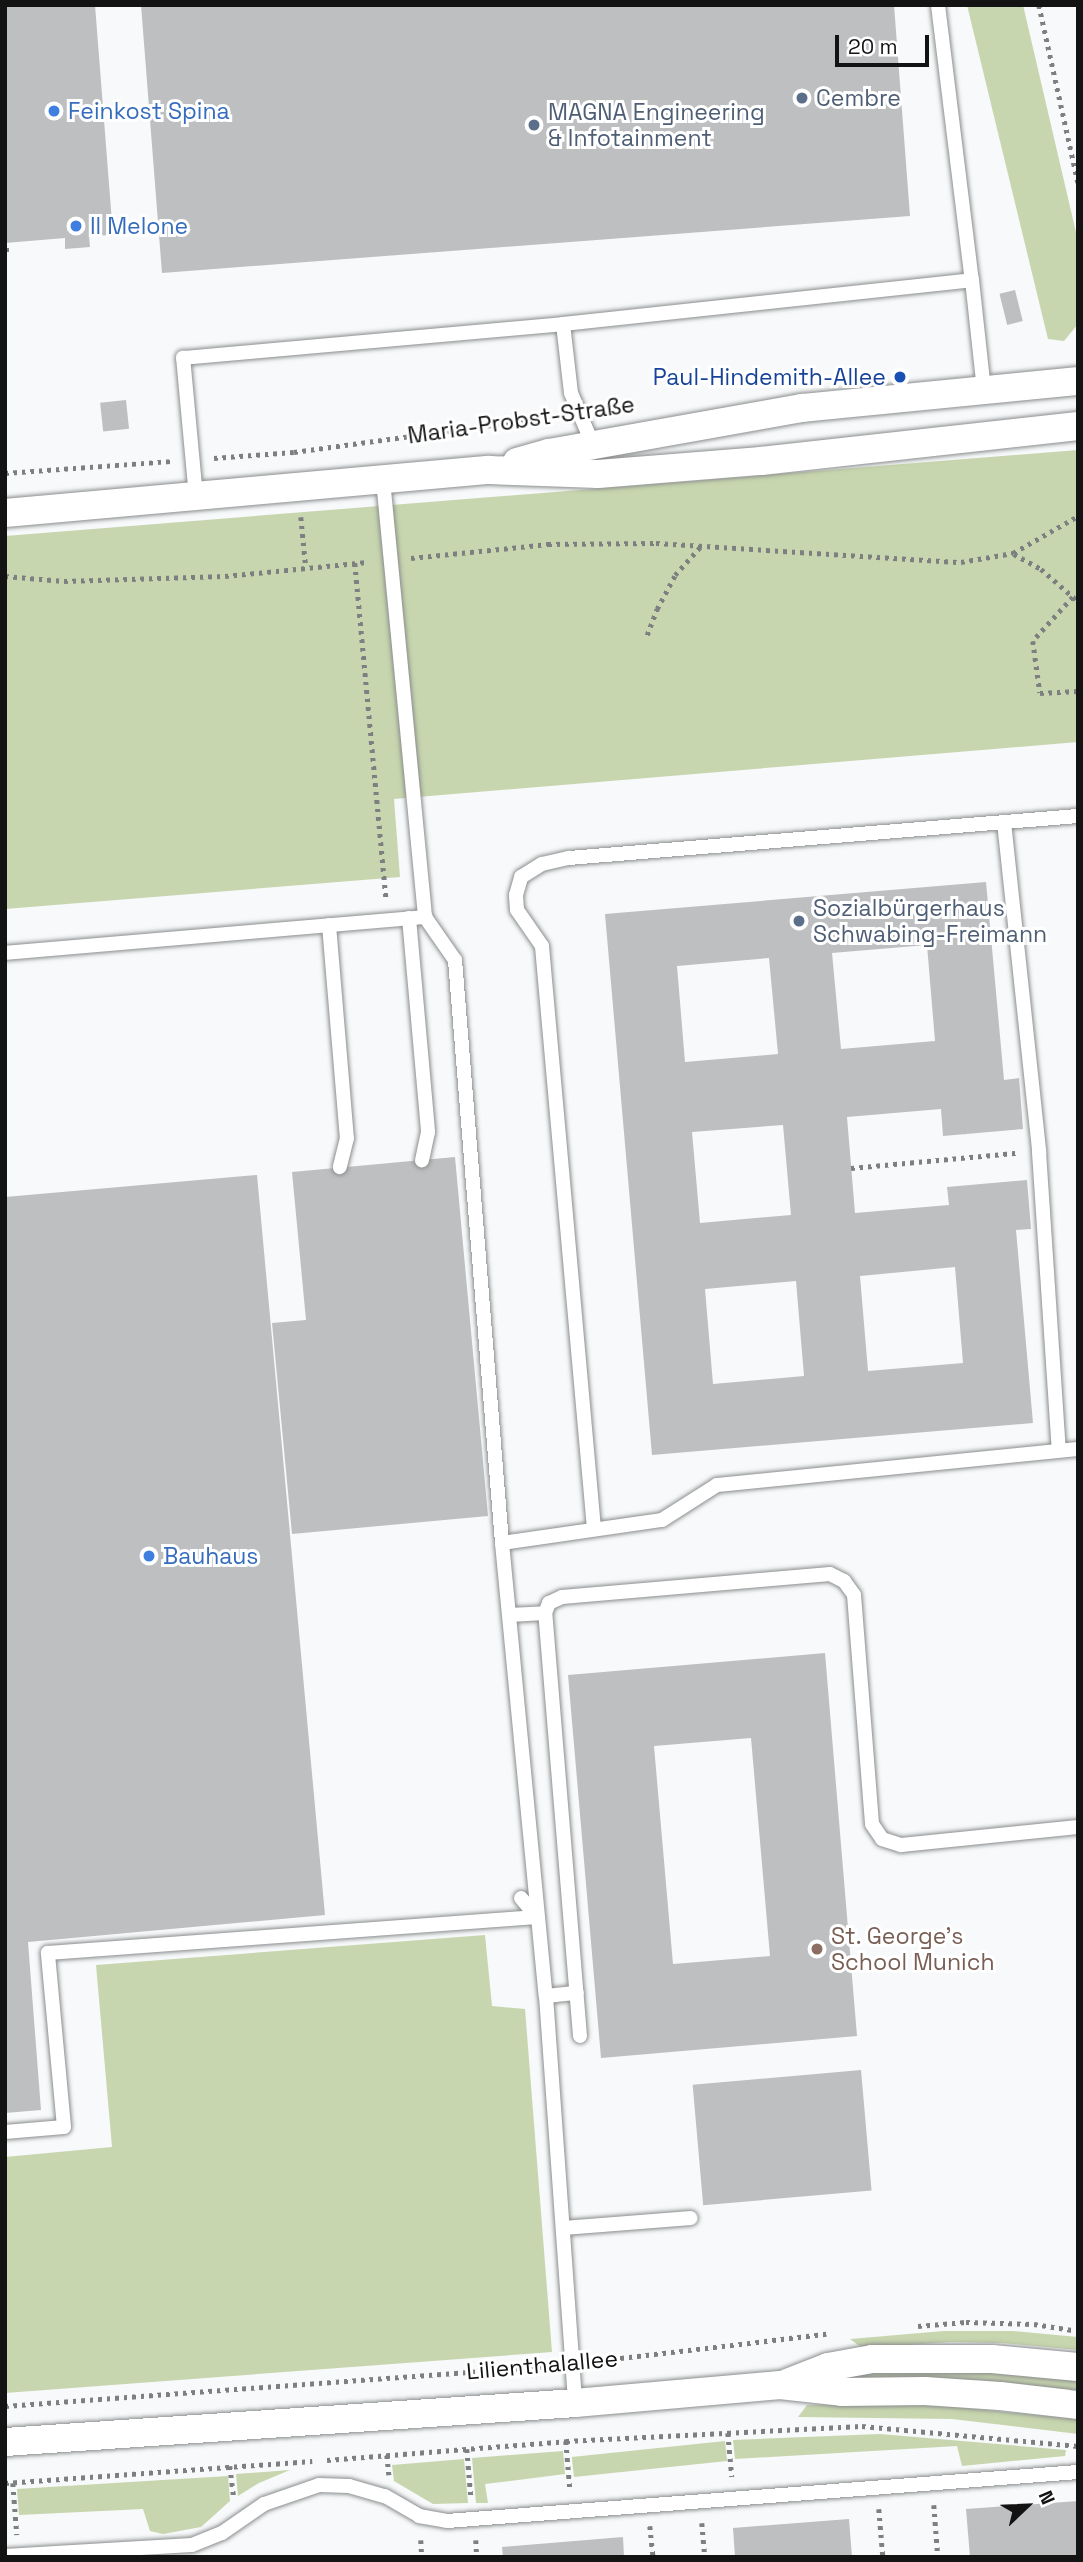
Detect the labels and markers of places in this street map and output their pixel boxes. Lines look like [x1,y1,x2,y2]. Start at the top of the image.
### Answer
place label: Cembre [816,84,901,112]
marker: Cembre [794,90,810,106]
place label: Feinkost Spina [68,97,230,125]
place label: MAGNA Engineering & Infotainment [548,98,765,152]
marker: Feinkost Spina [46,103,62,119]
marker: MAGNA Engineering & Infotainment [526,117,542,133]
place label: Il Melone [90,212,188,240]
marker: Il Melone [68,218,84,234]
place label: Paul-Hindemith-Allee [653,363,886,391]
marker: Paul-Hindemith-Allee [892,369,908,385]
place label: Sozialbürgerhaus Schwabing-Freimann [813,894,1047,948]
marker: Sozialbürgerhaus Schwabing-Freimann [791,913,807,929]
place label: Bauhaus [163,1542,258,1570]
marker: Bauhaus [141,1548,157,1564]
place label: St. George’s School Munich [831,1922,994,1976]
marker: St. George’s School Munich [809,1941,825,1957]

